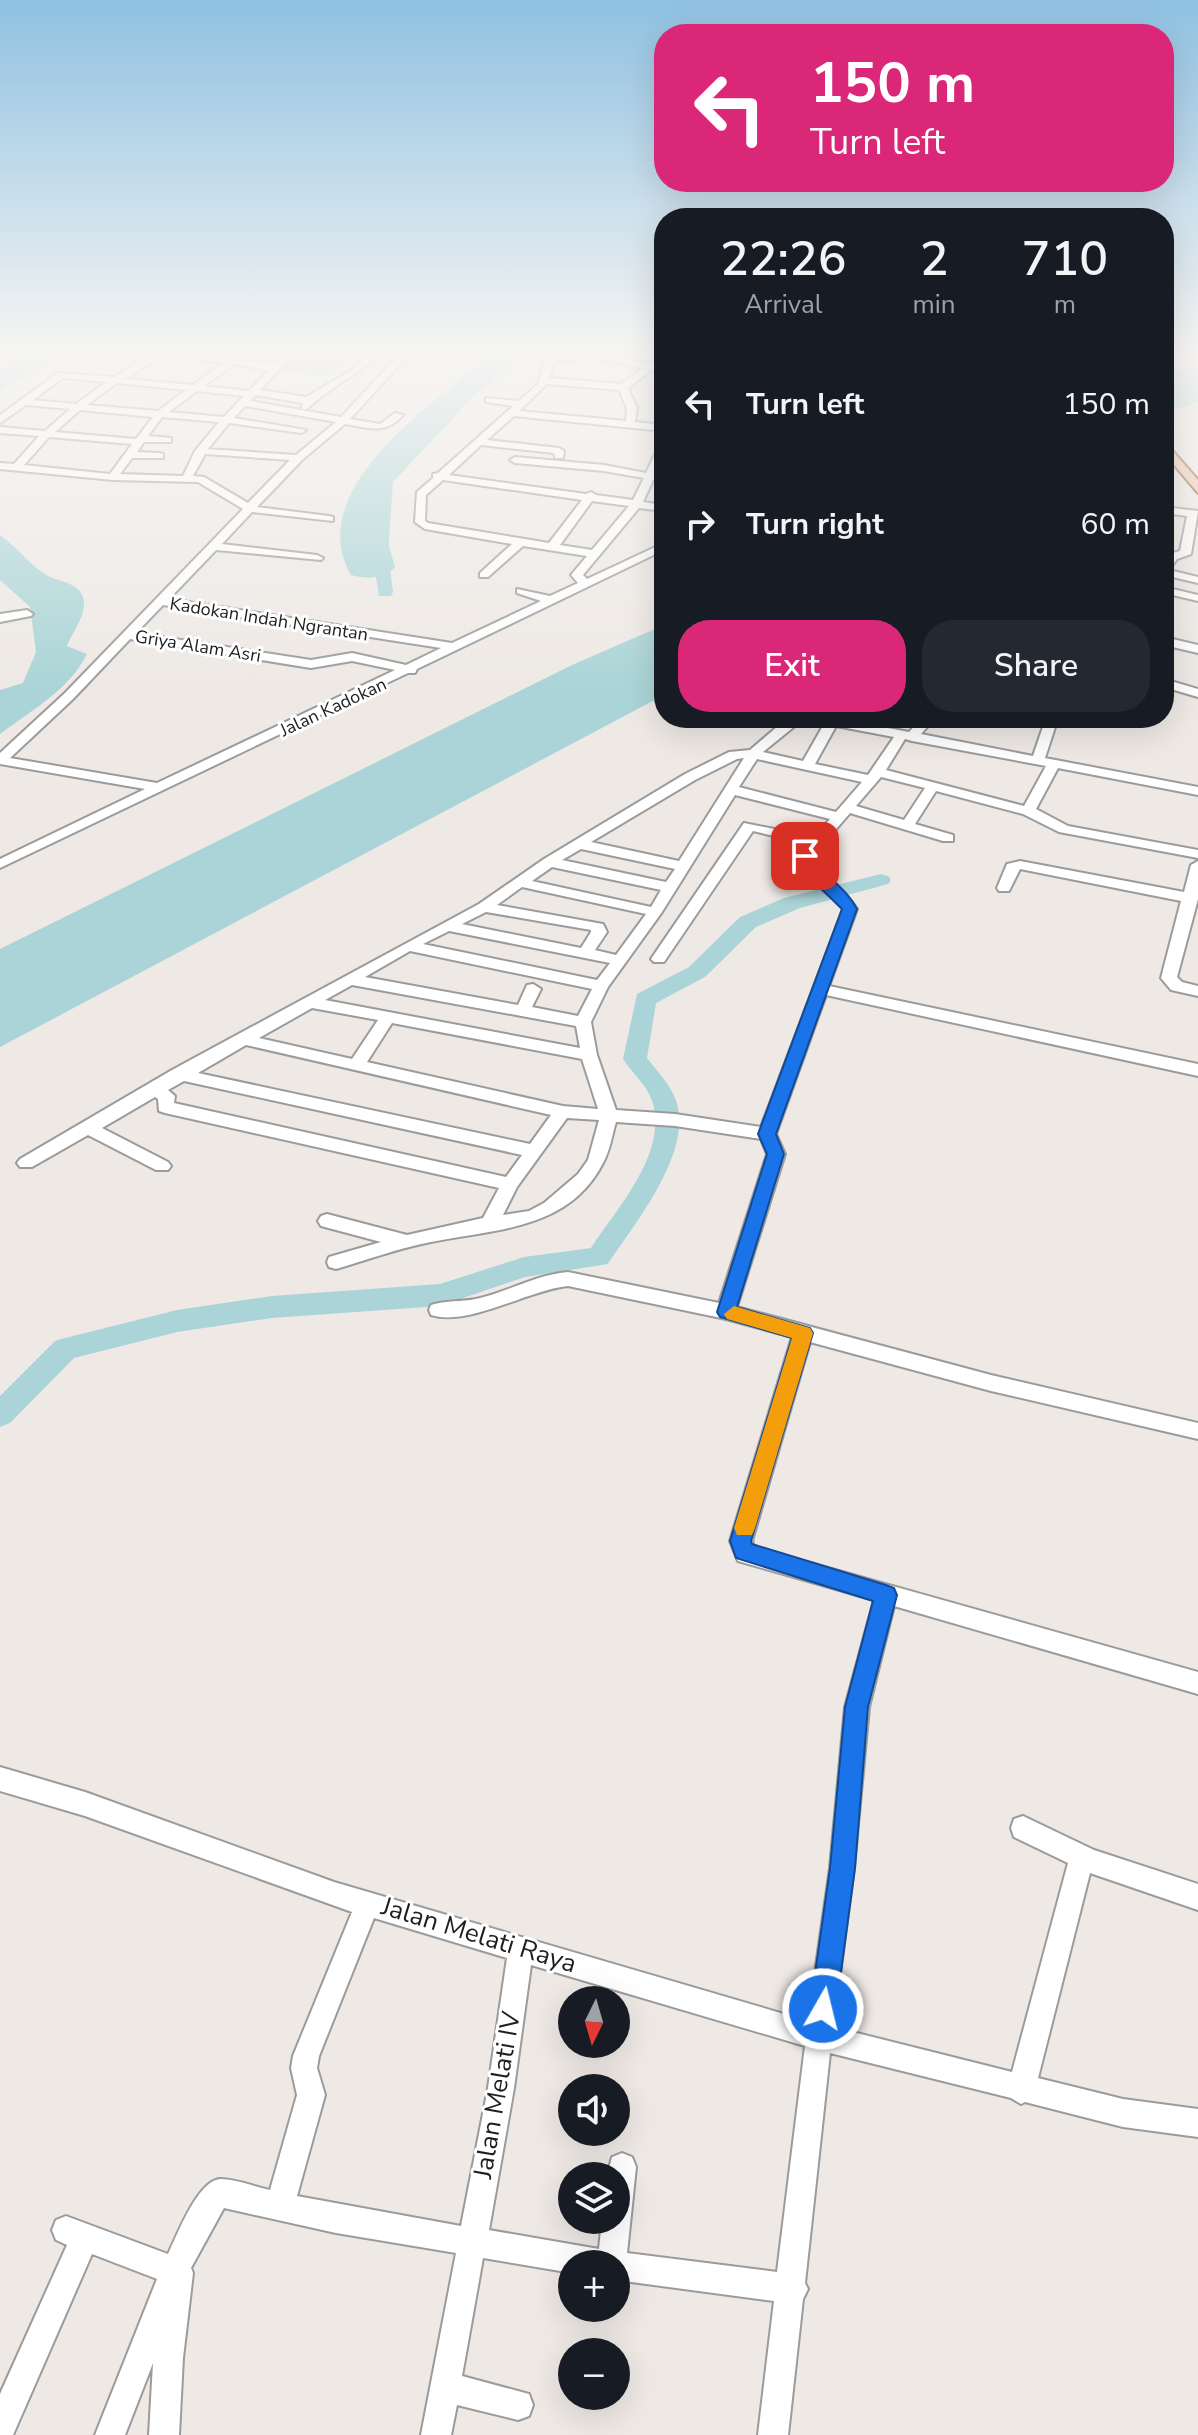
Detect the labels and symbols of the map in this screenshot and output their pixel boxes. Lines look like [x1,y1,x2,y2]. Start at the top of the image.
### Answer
street label: Kadokan Indah Ngrantan [168,591,370,647]
street label: Griya Alam Asri [133,624,263,668]
street label: Jalan Kadokan [275,672,390,743]
pin [771,822,839,890]
street label: Jalan Melati Raya [376,1888,581,1981]
position arrow [781,1967,865,2051]
north arrow [558,1986,630,2058]
street label: Jalan Melati IV [465,2009,529,2182]

